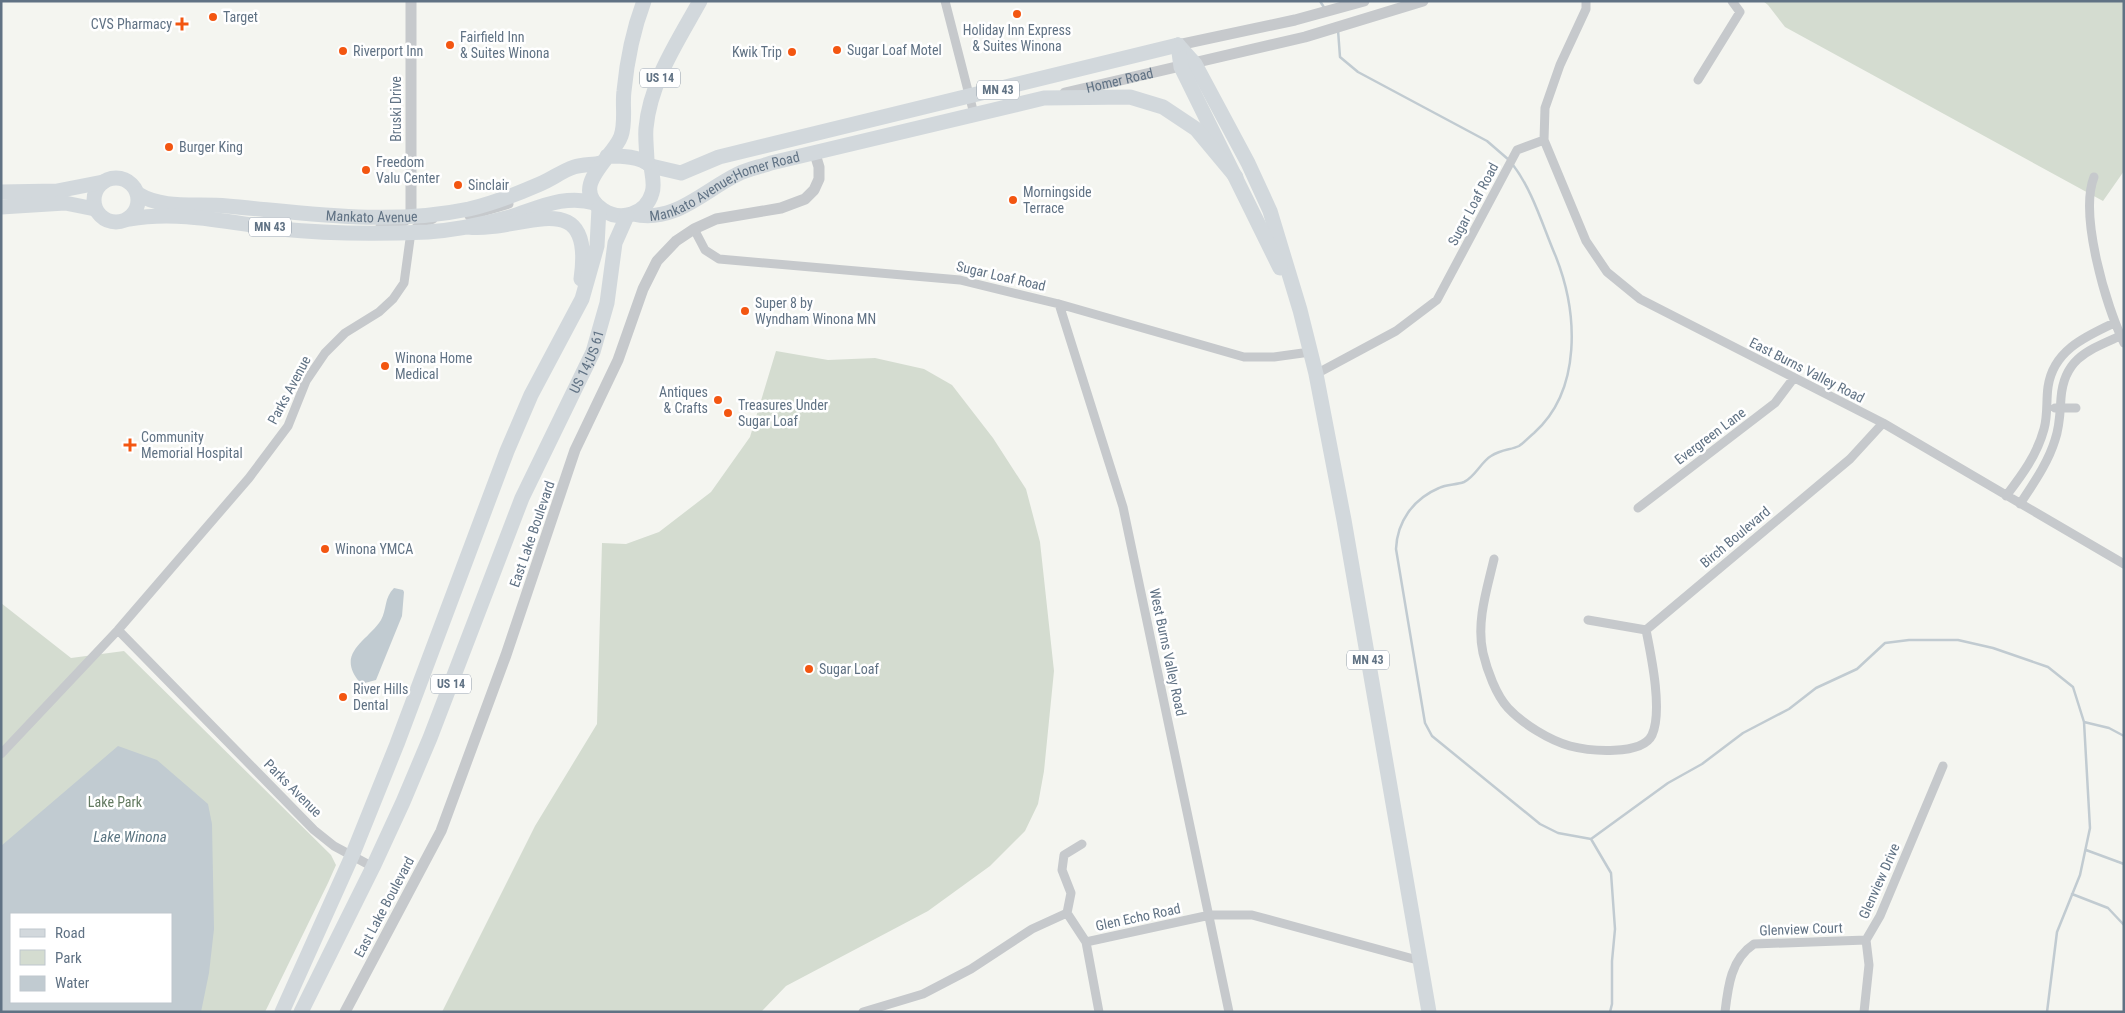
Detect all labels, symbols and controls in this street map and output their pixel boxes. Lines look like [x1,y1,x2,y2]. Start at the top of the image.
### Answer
marker: Holiday Inn Express & Suites Winona [1011,8,1023,20]
place label: Target [223,9,258,25]
marker: Target [207,11,219,23]
place label: CVS Pharmacy [91,16,172,32]
marker: CVS Pharmacy [176,18,188,30]
place label: Holiday Inn Express & Suites Winona [963,22,1071,54]
place label: Fairfield Inn & Suites Winona [460,29,550,61]
marker: Fairfield Inn & Suites Winona [444,39,456,51]
place label: Sugar Loaf Motel [847,42,942,58]
place label: Riverport Inn [353,43,423,59]
place label: Kwik Trip [732,44,782,60]
marker: Sugar Loaf Motel [831,44,843,56]
marker: Riverport Inn [337,45,349,57]
marker: Kwik Trip [786,46,798,58]
street label: Homer Road [1084,65,1155,96]
road number: US 14 [640,68,680,88]
street label: Bruski Drive [388,76,404,142]
road number: MN 43 [977,80,1019,100]
place label: Burger King [179,139,243,155]
marker: Burger King [163,141,175,153]
street label: Mankato Avenue;Homer Road [649,148,801,224]
place label: Freedom Valu Center [376,154,440,186]
street label: Sugar Loaf Road [1445,160,1501,248]
marker: Freedom Valu Center [360,164,372,176]
place label: Sinclair [468,177,509,193]
marker: Sinclair [452,179,464,191]
place label: Morningside Terrace [1023,184,1092,216]
marker: Morningside Terrace [1007,194,1019,206]
street label: Mankato Avenue [325,207,418,225]
road number: MN 43 [249,218,291,236]
street label: Sugar Loaf Road [955,258,1047,294]
place label: Super 8 by Wyndham Winona MN [755,295,876,327]
marker: Super 8 by Wyndham Winona MN [739,305,751,317]
street label: US 14;US 61 [566,328,607,396]
street label: East Burns Valley Road [1747,334,1867,406]
place label: Winona Home Medical [395,350,473,382]
street label: Parks Avenue [264,353,314,427]
marker: Winona Home Medical [379,360,391,372]
place label: Antiques & Crafts [659,384,708,416]
marker: Antiques & Crafts [712,394,724,406]
place label: Treasures Under Sugar Loaf [738,397,828,429]
street label: Evergreen Lane [1672,404,1749,468]
marker: Treasures Under Sugar Loaf [722,407,734,419]
place label: Community Memorial Hospital [141,429,243,461]
marker: Community Memorial Hospital [123,438,137,452]
street label: East Lake Boulevard [506,479,558,589]
street label: Birch Boulevard [1697,503,1773,571]
place label: Winona YMCA [335,541,413,557]
marker: Winona YMCA [319,543,331,555]
street label: West Burns Valley Road [1147,587,1189,717]
road number: MN 43 [1347,650,1389,670]
place label: Sugar Loaf [819,661,880,677]
marker: Sugar Loaf [803,663,815,675]
road number: US 14 [431,674,471,694]
place label: River Hills Dental [353,681,408,713]
marker: River Hills Dental [337,691,349,703]
street label: Parks Avenue [261,756,325,820]
park label: Lake Park [88,794,143,810]
water label: Lake Winona [93,828,167,846]
street label: Glenview Drive [1855,840,1903,921]
street label: East Lake Boulevard [351,854,417,960]
street label: Glen Echo Road [1094,900,1182,934]
legend [10,913,172,1003]
street label: Glenview Court [1759,920,1843,938]
text: Road [55,924,85,942]
text: Park [55,949,82,967]
text: Water [55,974,90,992]

